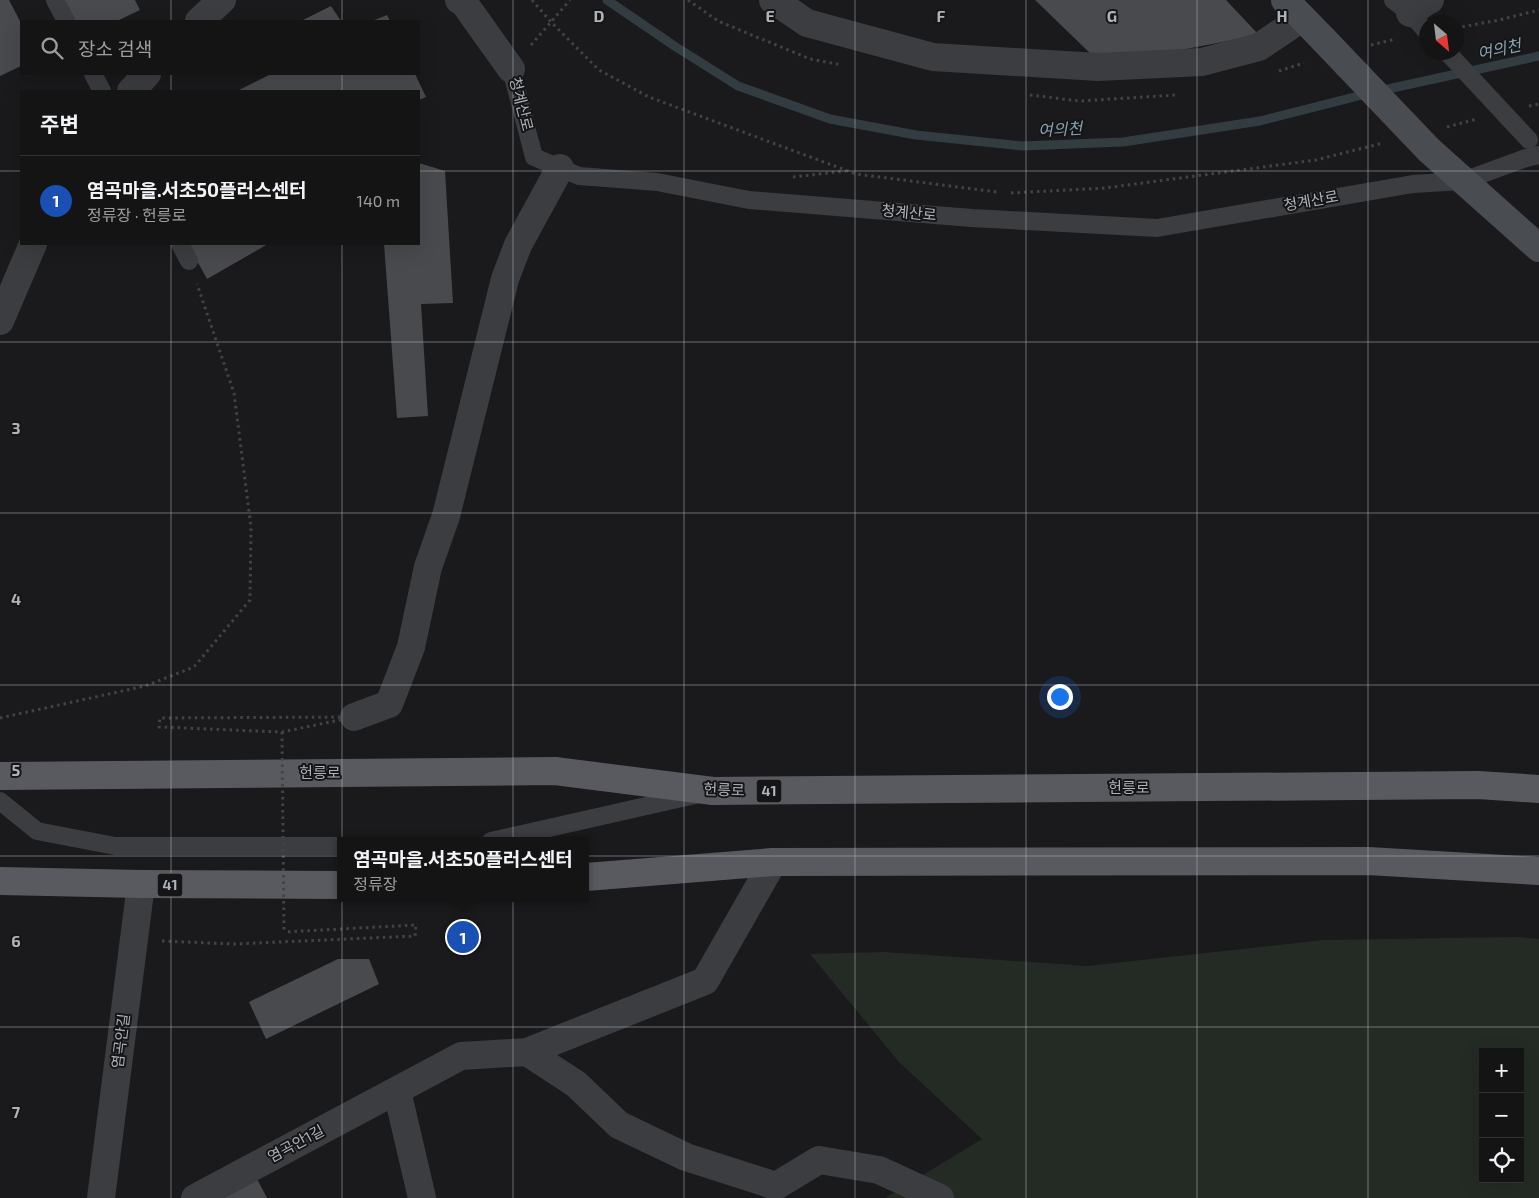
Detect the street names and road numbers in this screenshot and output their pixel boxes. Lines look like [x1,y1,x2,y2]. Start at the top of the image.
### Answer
street label: 청계산로 [507,75,537,133]
street label: 청계산로 [1282,186,1340,214]
street label: 청계산로 [881,201,937,223]
street label: 헌릉로 [299,763,341,781]
street label: 헌릉로 [1108,778,1150,796]
street label: 헌릉로 [703,779,745,799]
road number: 41 [756,779,782,802]
road number: 41 [158,874,182,896]
street label: 염곡안길 [108,1012,132,1069]
street label: 염곡안1길 [264,1121,327,1165]

